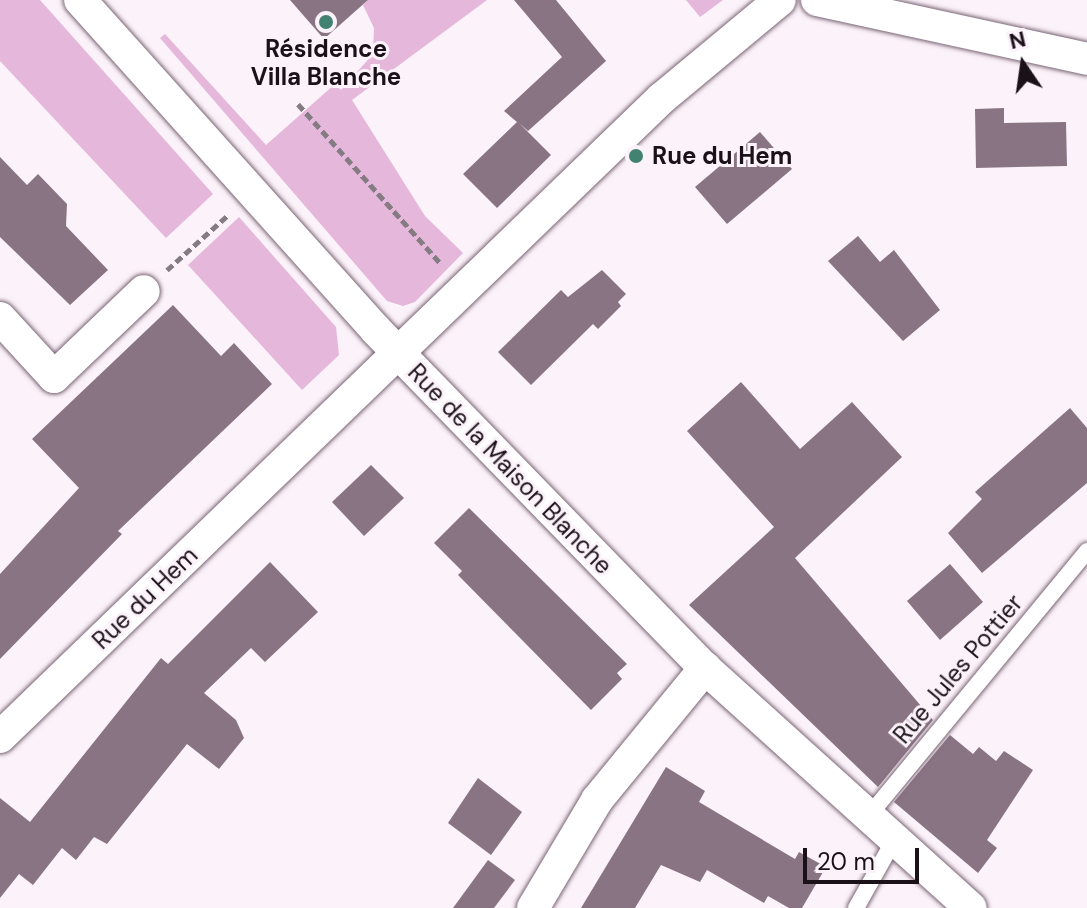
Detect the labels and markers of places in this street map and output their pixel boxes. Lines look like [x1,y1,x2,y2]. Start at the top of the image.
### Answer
marker: Résidence Villa Blanche [317,13,335,31]
place label: Résidence Villa Blanche [251,35,401,91]
place label: Rue du Hem [652,142,792,170]
marker: Rue du Hem [627,147,645,165]

